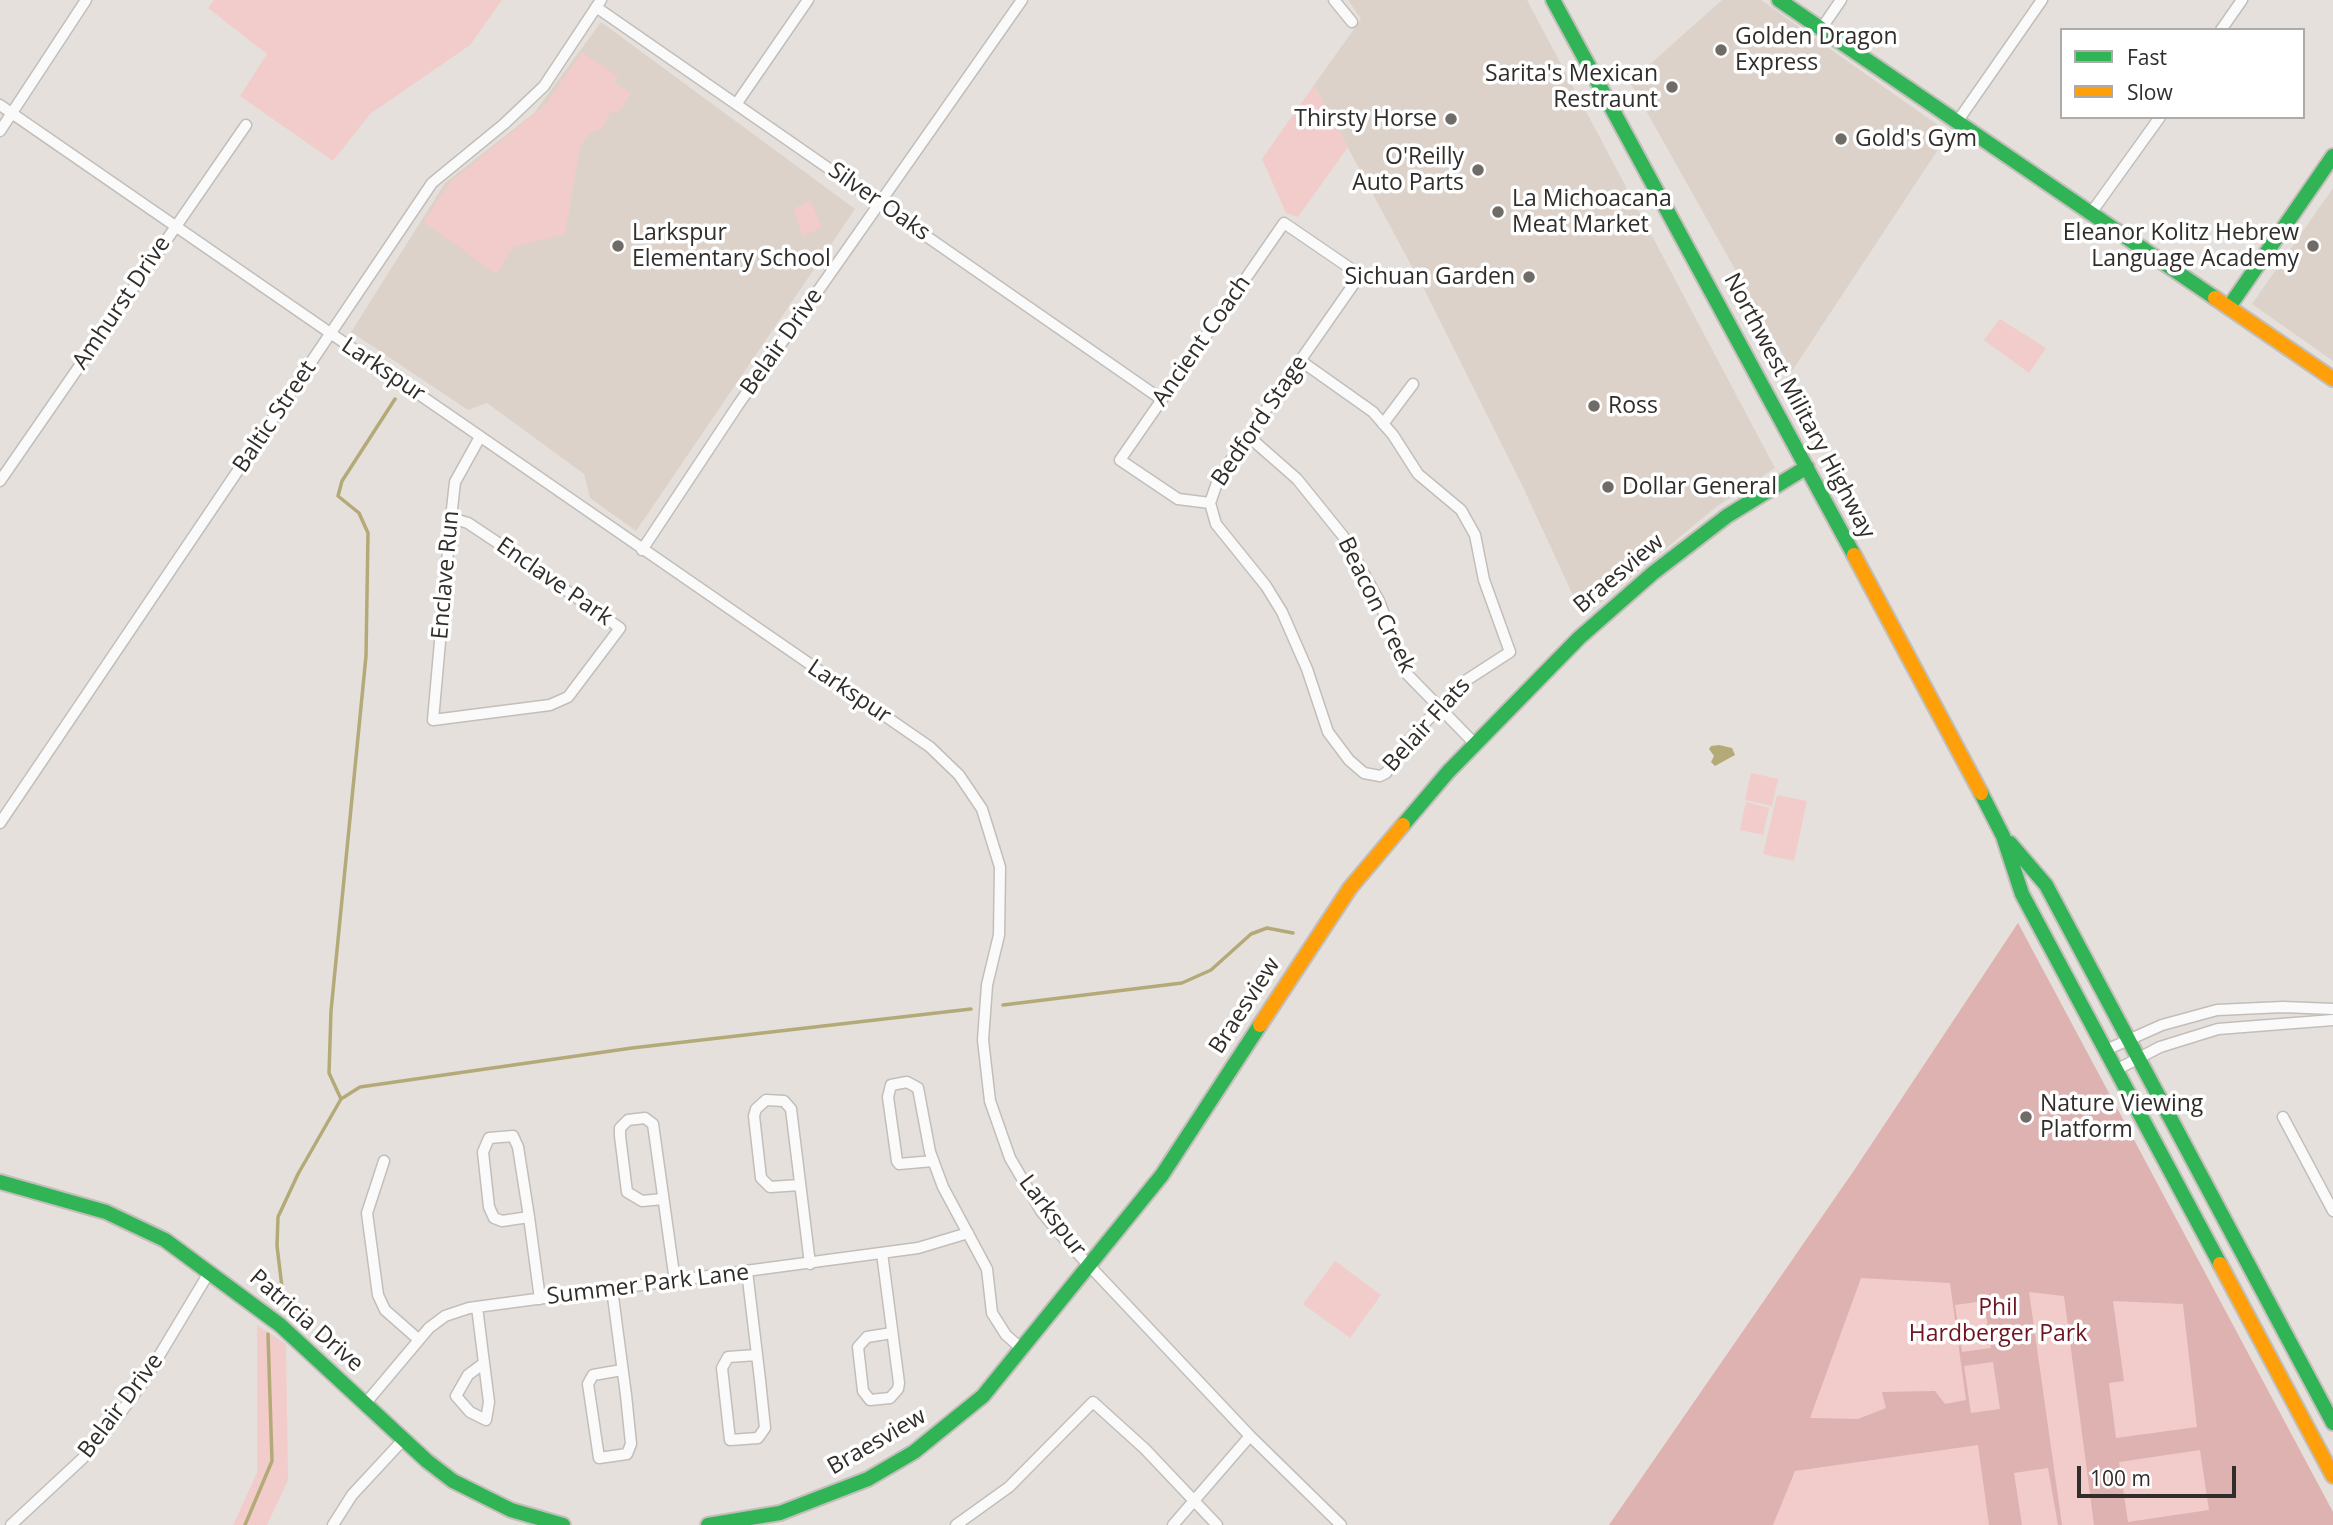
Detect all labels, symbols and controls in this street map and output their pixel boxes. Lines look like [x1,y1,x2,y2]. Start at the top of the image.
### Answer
place label: Golden Dragon Express [1735,23,1898,77]
legend [2060,28,2305,119]
marker: Golden Dragon Express [1713,42,1729,58]
text: Fast [2127,43,2167,71]
place label: Sarita's Mexican Restraunt [1485,60,1658,114]
text: Slow [2127,78,2173,106]
marker: Sarita's Mexican Restraunt [1664,79,1680,95]
place label: Thirsty Horse [1294,105,1437,133]
marker: Thirsty Horse [1443,111,1459,127]
place label: Gold's Gym [1855,125,1977,153]
marker: Gold's Gym [1833,131,1849,147]
place label: O'Reilly Auto Parts [1352,143,1464,197]
street label: Silver Oaks [823,157,935,247]
marker: O'Reilly Auto Parts [1470,162,1486,178]
place label: La Michoacana Meat Market [1512,185,1672,239]
marker: La Michoacana Meat Market [1490,204,1506,220]
place label: Larkspur Elementary School [632,219,831,273]
place label: Eleanor Kolitz Hebrew Language Academy [2063,219,2299,273]
street label: Amhurst Drive [67,231,177,375]
marker: Larkspur Elementary School [610,238,626,254]
marker: Eleanor Kolitz Hebrew Language Academy [2305,238,2321,254]
place label: Sichuan Garden [1344,263,1515,291]
marker: Sichuan Garden [1521,269,1537,285]
street label: Northwest Military Highway [1717,269,1881,543]
street label: Ancient Coach [1147,270,1257,412]
street label: Belair Drive [735,283,829,401]
street label: Larkspur [336,332,430,408]
street label: Bedford Stage [1206,350,1314,492]
street label: Baltic Street [228,356,322,478]
place label: Ross [1608,392,1658,420]
marker: Ross [1586,398,1602,414]
place label: Dollar General [1622,473,1777,501]
marker: Dollar General [1600,479,1616,495]
street label: Enclave Run [427,509,465,641]
street label: Braesview [1568,528,1670,620]
street label: Enclave Park [491,532,617,632]
street label: Beacon Creek [1331,533,1421,677]
street label: Larkspur [802,654,896,730]
street label: Belair Flats [1378,672,1476,778]
street label: Braesview [1204,953,1286,1059]
place label: Nature Viewing Platform [2040,1090,2203,1144]
marker: Nature Viewing Platform [2018,1109,2034,1125]
street label: Larkspur [1012,1170,1092,1262]
street label: Summer Park Lane [545,1259,751,1311]
street label: Patricia Drive [243,1264,369,1378]
park label: Phil Hardberger Park [1909,1294,2087,1348]
street label: Belair Drive [73,1348,169,1464]
street label: Braesview [823,1403,931,1481]
scale bar [2081,1452,2240,1496]
text: 100 m [2090,1464,2151,1492]

